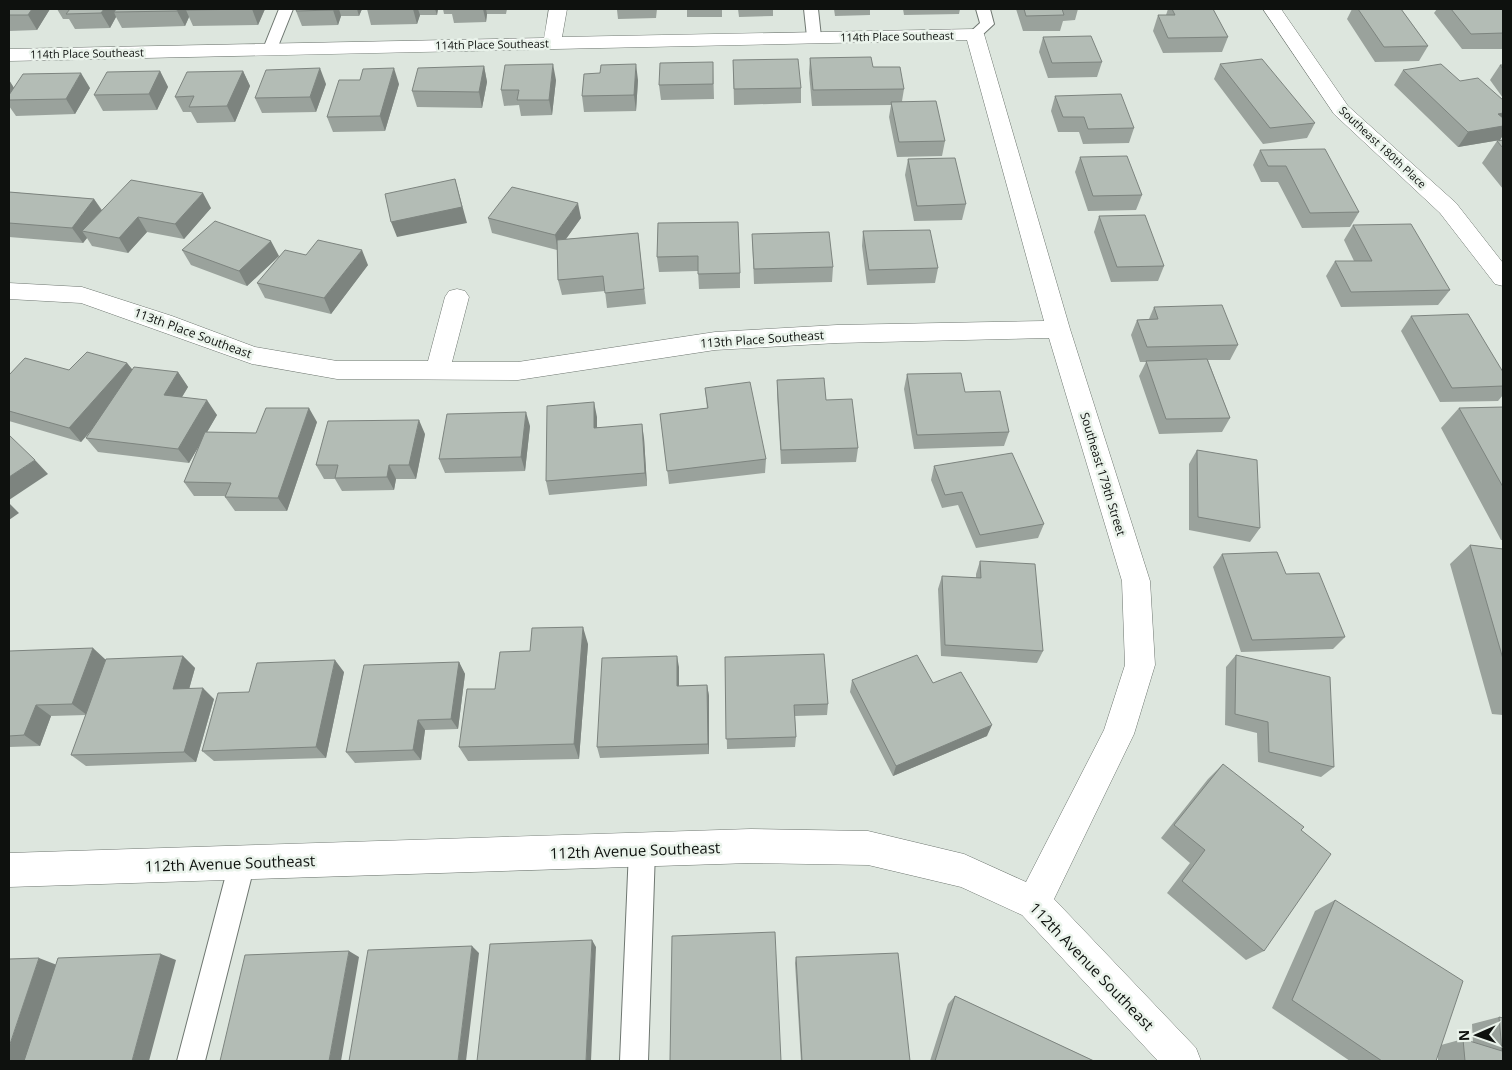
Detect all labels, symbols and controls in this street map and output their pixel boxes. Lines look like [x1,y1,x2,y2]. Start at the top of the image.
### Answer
street label: 114th Place Southeast [840,28,954,44]
street label: 114th Place Southeast [435,36,549,52]
street label: 114th Place Southeast [30,45,144,61]
street label: Southeast 180th Place [1336,103,1430,191]
street label: 113th Place Southeast [132,304,254,362]
street label: 113th Place Southeast [700,326,824,352]
street label: Southeast 179th Street [1076,410,1130,538]
street label: 112th Avenue Southeast [549,837,721,863]
street label: 112th Avenue Southeast [144,850,316,876]
street label: 112th Avenue Southeast [1026,898,1158,1034]
north arrow [1452,1010,1502,1060]
text: N [1454,1029,1473,1041]

